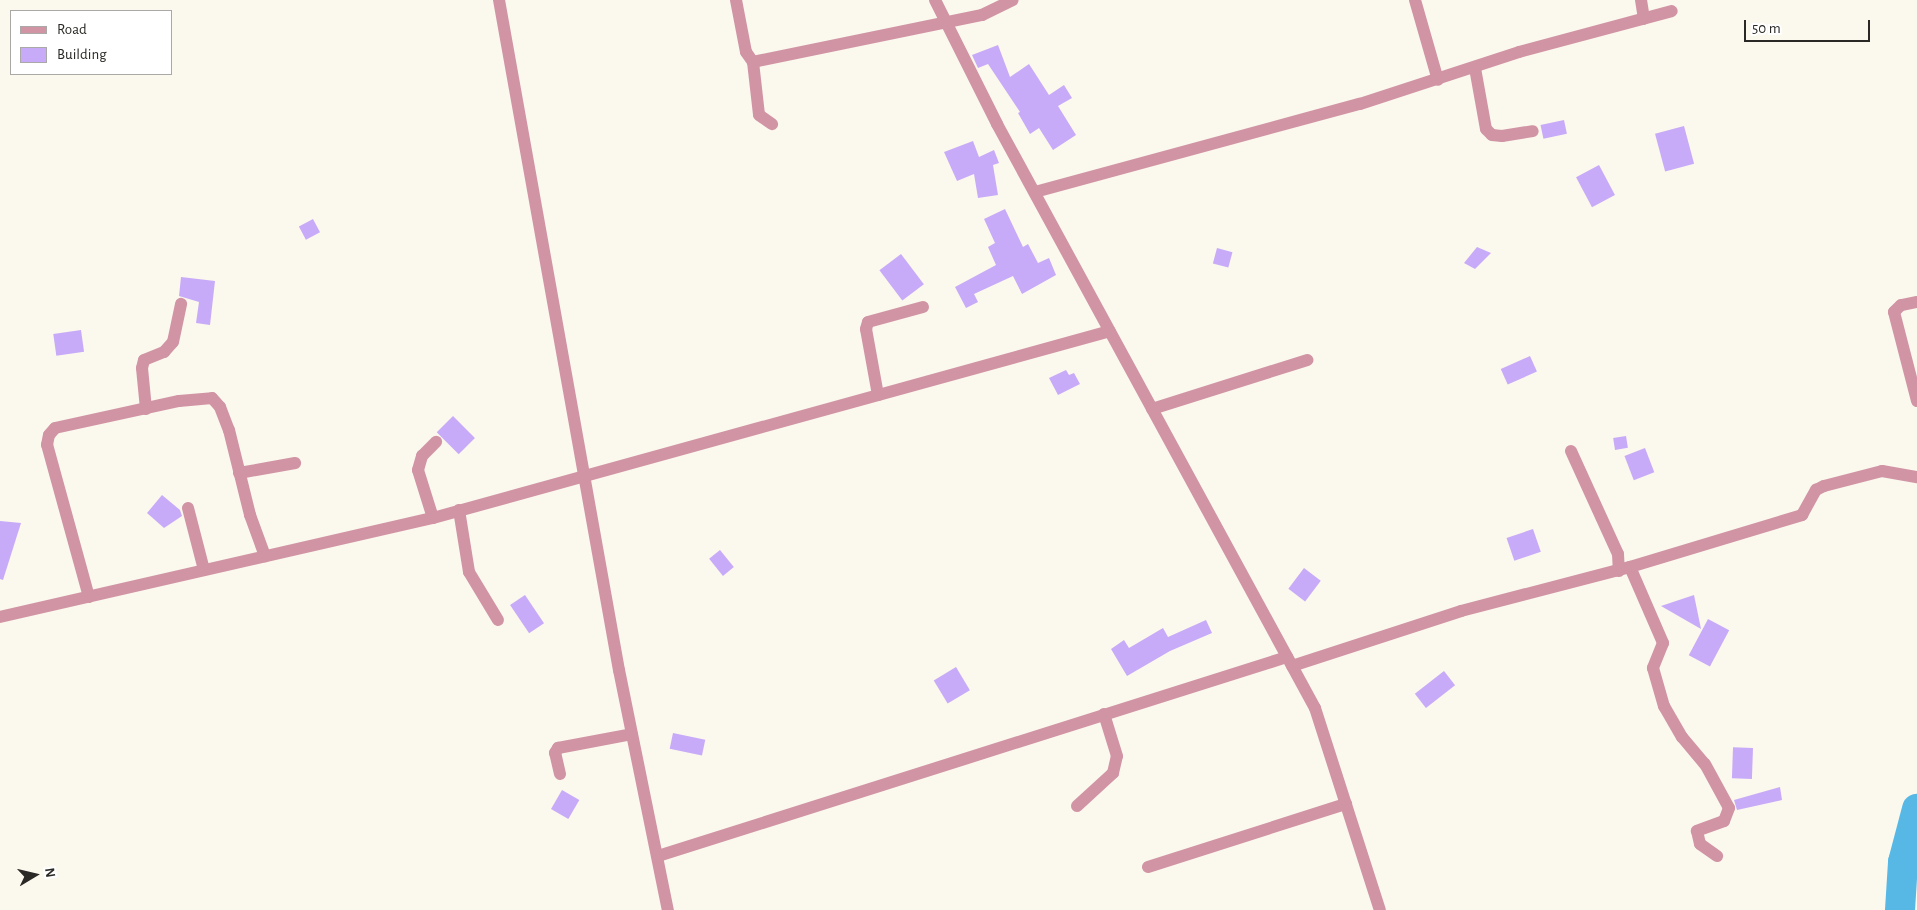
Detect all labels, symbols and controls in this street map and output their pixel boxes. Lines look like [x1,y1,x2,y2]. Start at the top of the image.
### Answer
legend [10,10,172,75]
scale bar [1747,10,1873,42]
text: 50 m [1752,21,1781,36]
text: Road [57,22,87,37]
text: Building [57,47,107,62]
north arrow [10,850,60,900]
text: N [42,867,57,879]

